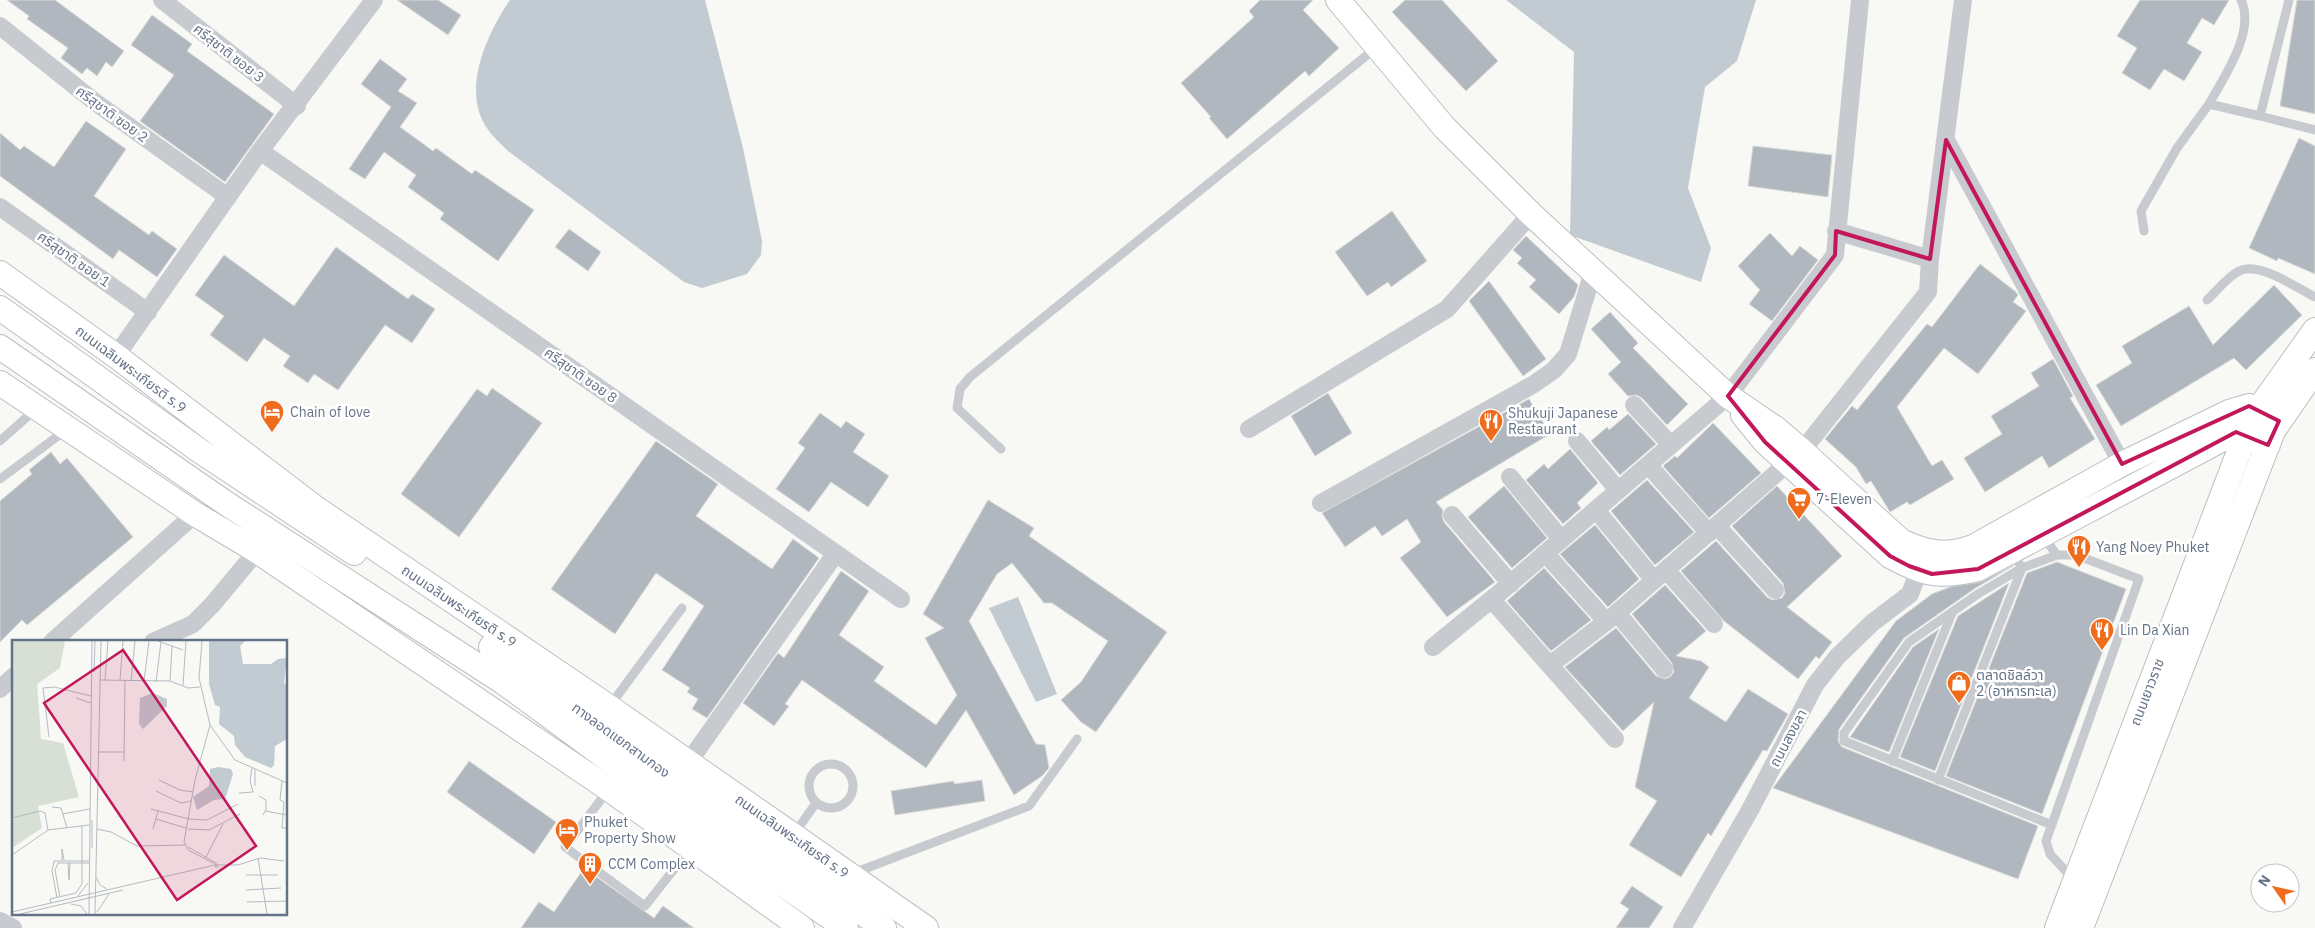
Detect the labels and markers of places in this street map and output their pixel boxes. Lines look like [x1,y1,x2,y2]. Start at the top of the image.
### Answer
hotel icon: Chain of love [259,399,285,433]
place label: Chain of love [290,403,371,421]
place label: Shukuji Japanese Restaurant [1508,404,1618,438]
restaurant icon: Shukuji Japanese Restaurant [1478,408,1504,442]
supermarket icon: 7-Eleven [1786,486,1812,520]
place label: 7-Eleven [1816,490,1872,508]
restaurant icon: Yang Noey Phuket [2066,534,2092,568]
place label: Yang Noey Phuket [2096,538,2210,556]
restaurant icon: Lin Da Xian [2089,617,2115,651]
place label: Lin Da Xian [2120,621,2189,639]
place label: ตลาดชิลล์วา 2 (อาหารทะเล) [1976,666,2057,700]
shop icon: ตลาดชิลล์วา 2 (อาหารทะเล) [1946,670,1972,704]
place label: Phuket Property Show [584,813,676,847]
hotel icon: Phuket Property Show [554,817,580,851]
building icon: CCM Complex [577,851,603,885]
place label: CCM Complex [608,855,695,873]

